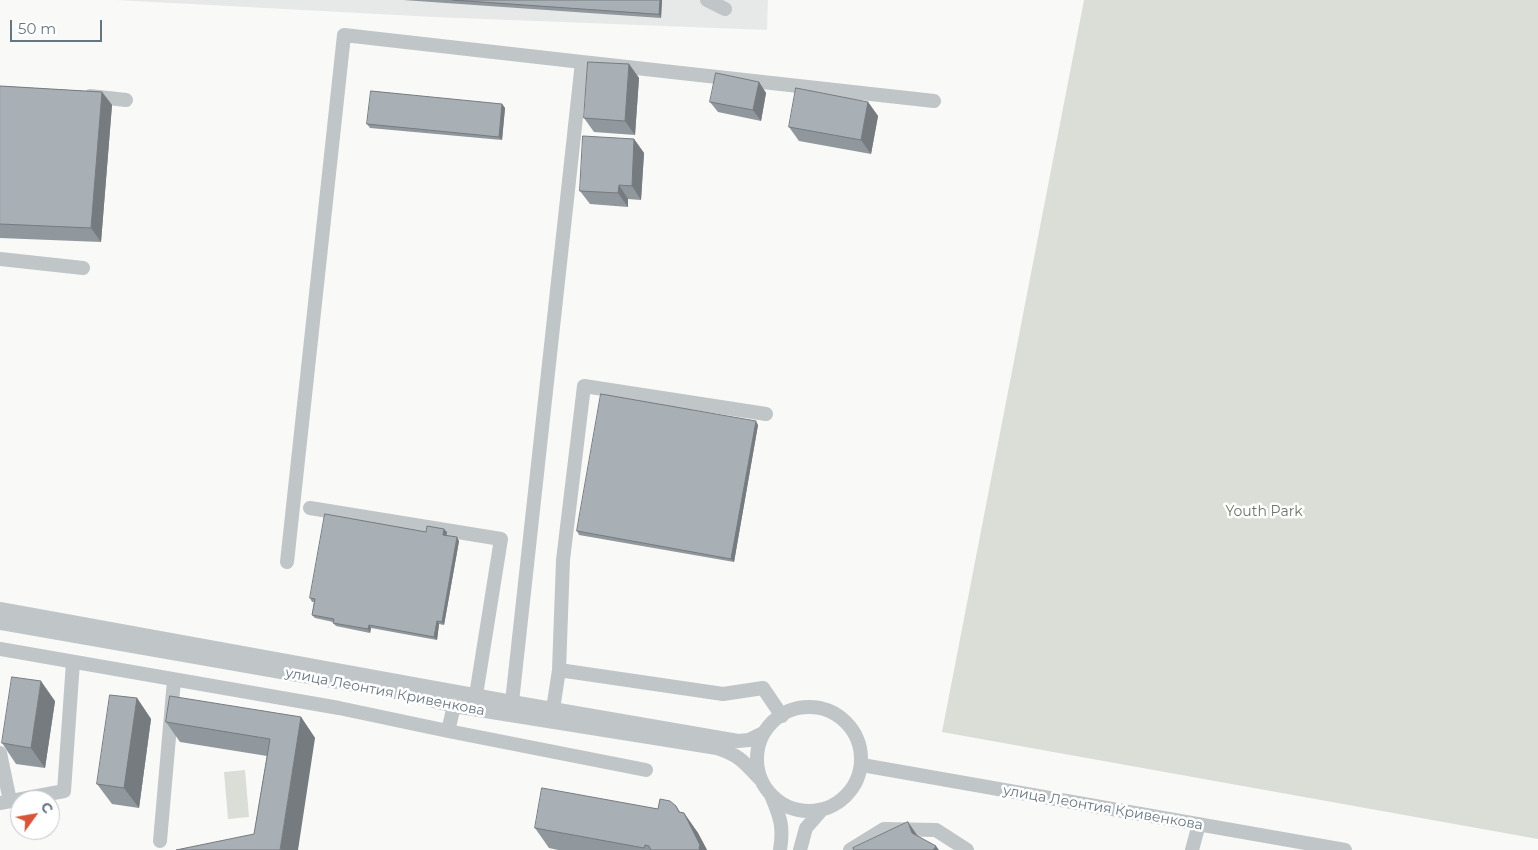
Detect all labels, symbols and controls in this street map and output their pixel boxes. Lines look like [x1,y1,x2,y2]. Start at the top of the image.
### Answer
scale bar [12,10,105,42]
text: 50 m [18,19,56,38]
park label: Youth Park [1225,504,1303,520]
street label: улица Леонтия Кривенкова [284,664,486,720]
street label: улица Леонтия Кривенкова [1002,782,1204,834]
north arrow [10,790,60,840]
text: С [37,798,57,817]

